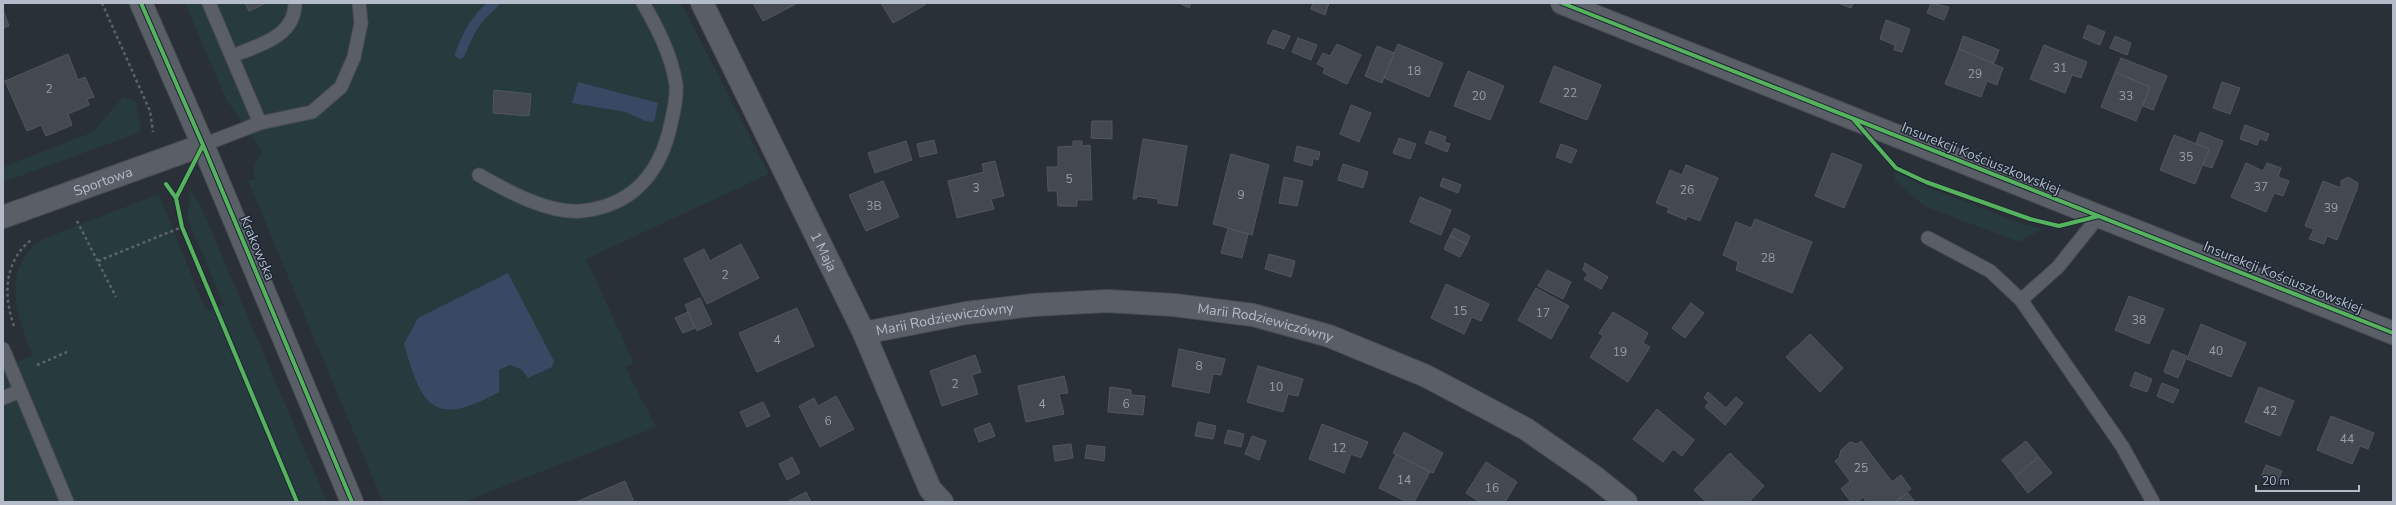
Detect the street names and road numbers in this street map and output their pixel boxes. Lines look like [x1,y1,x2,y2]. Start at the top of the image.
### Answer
street label: Insurekcji Kościuszkowskiej [1899,118,2063,199]
street label: Sportowa [71,162,135,201]
street label: Krakowska [235,213,280,283]
street label: 1 Maja [806,229,841,275]
street label: Insurekcji Kościuszkowskiej [2201,237,2365,318]
street label: Marii Rodziewiczówny [874,298,1015,340]
street label: Marii Rodziewiczówny [1196,299,1337,347]

